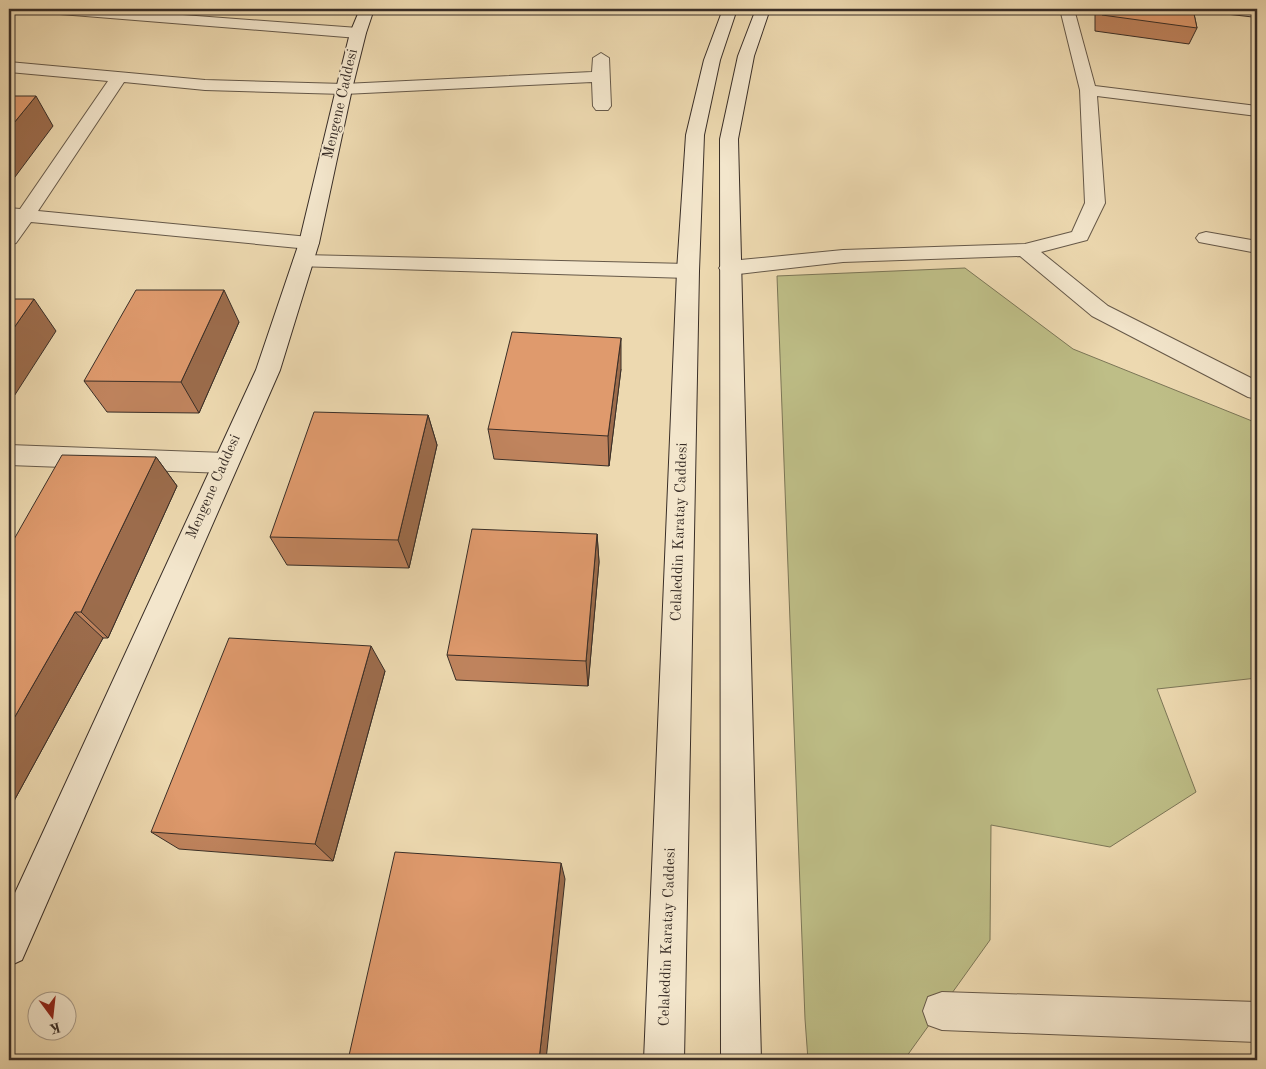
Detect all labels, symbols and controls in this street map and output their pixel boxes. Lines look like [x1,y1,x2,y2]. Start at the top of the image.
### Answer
street label: Mengene Caddesi [321,48,361,160]
street label: Mengene Caddesi [184,433,244,541]
street label: Celaleddin Karatay Caddesi [669,442,691,622]
street label: Celaleddin Karatay Caddesi [657,847,679,1027]
north arrow [28,992,78,1042]
text: K [48,1019,62,1036]

